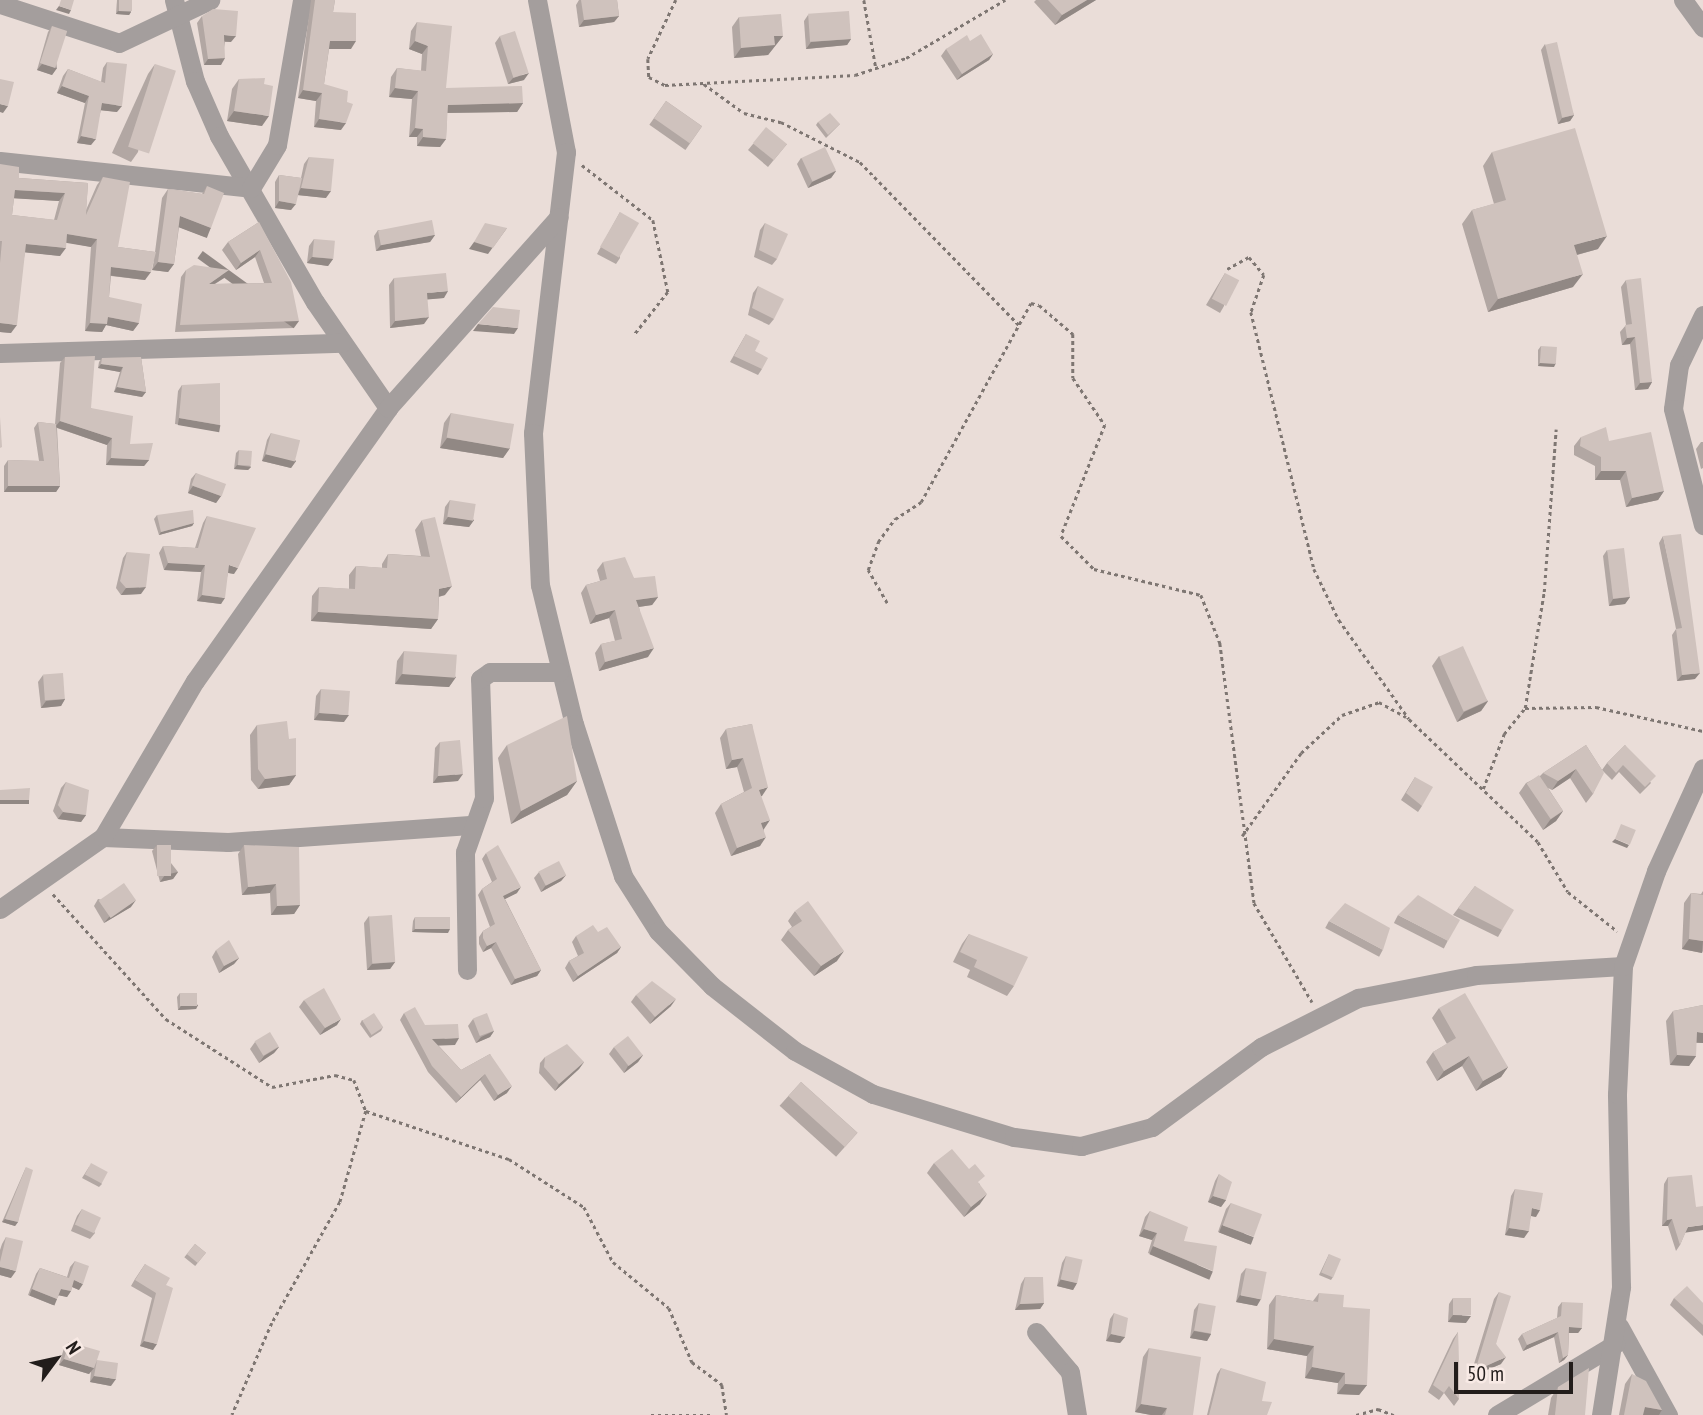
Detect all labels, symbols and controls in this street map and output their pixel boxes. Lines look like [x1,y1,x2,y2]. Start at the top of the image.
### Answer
north arrow [21,1324,91,1394]
text: N [61,1337,86,1358]
scale bar [1458,1348,1577,1392]
text: 50 m [1467,1360,1504,1387]

